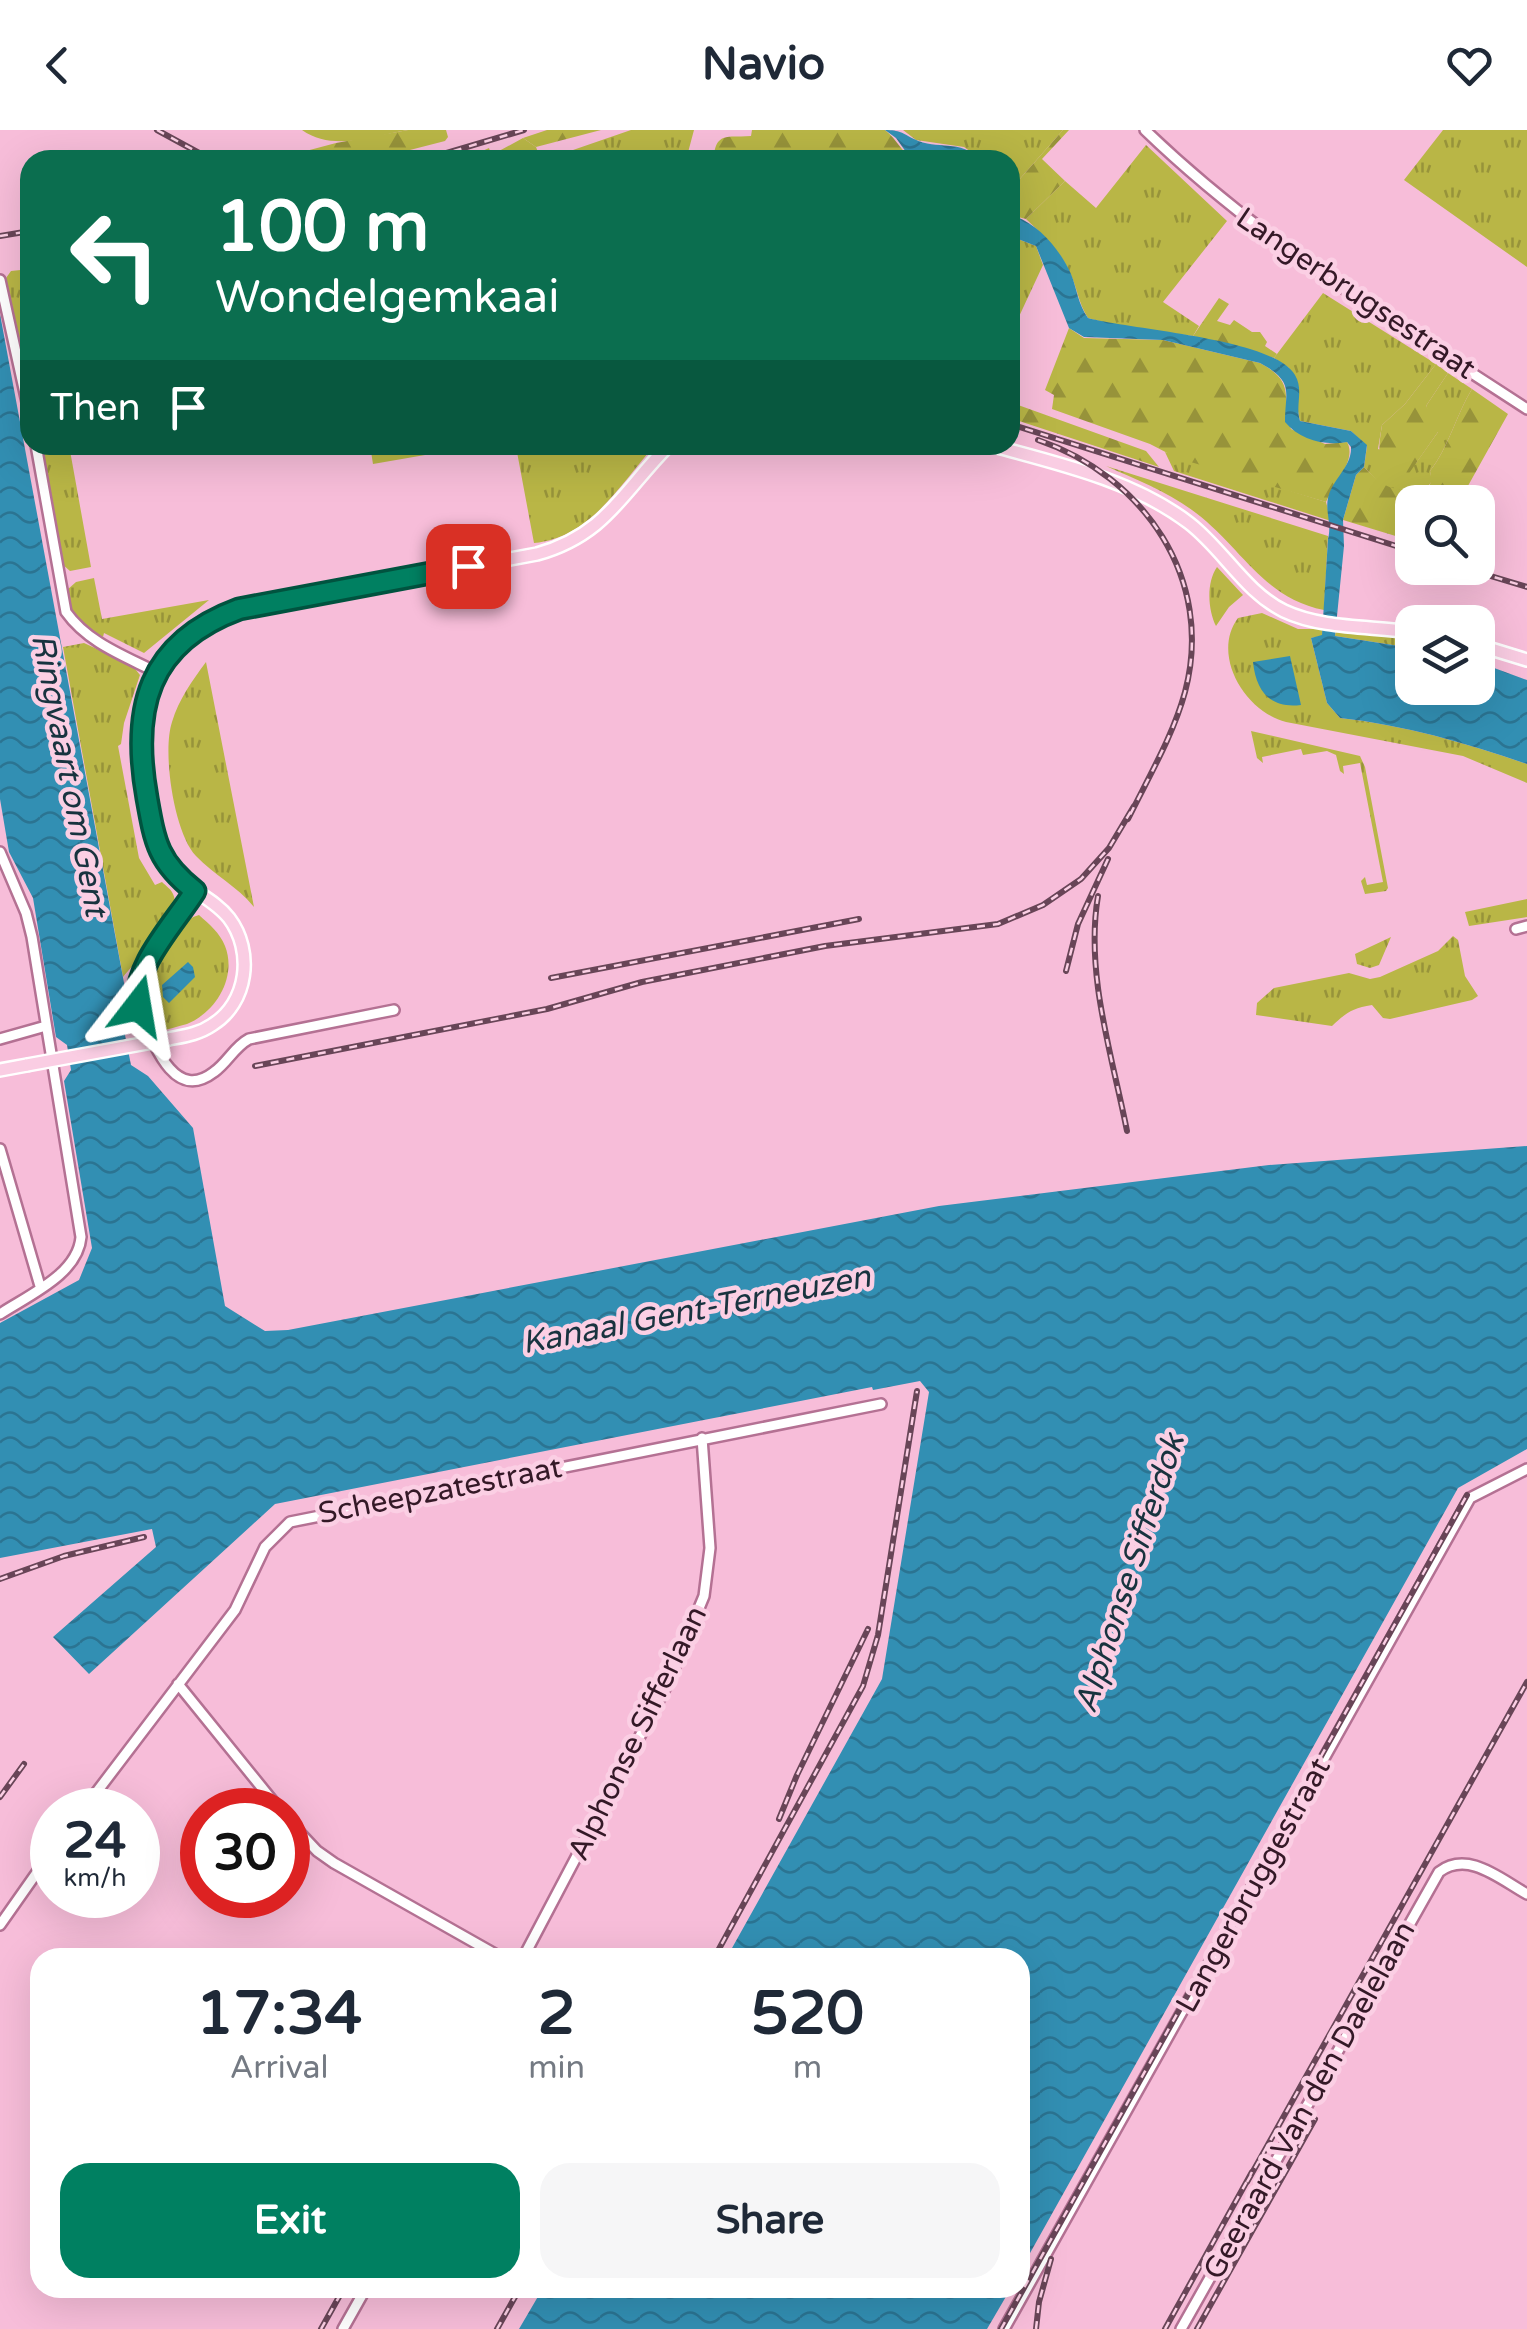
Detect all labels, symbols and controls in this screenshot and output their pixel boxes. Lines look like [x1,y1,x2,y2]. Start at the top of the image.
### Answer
icon: back [30,38,85,93]
text: Navio [702,38,825,92]
icon: heart [1442,38,1497,93]
text: 100 m [215,186,429,270]
icon: left [50,190,180,320]
street label: Langerbrugsestraat [1229,200,1482,387]
text: Wondelgemkaai [215,271,559,325]
icon: arrive [161,380,216,435]
text: Then [50,385,141,431]
map controls [1395,485,1495,705]
button: search [1395,485,1495,585]
pin [426,524,511,609]
icon: arrive [441,539,496,594]
button: layers [1395,605,1495,705]
water label: Ringvaart om Gent [23,631,116,923]
position arrow [86,954,190,1058]
water label: Kanaal Gent-Terneuzen [519,1257,875,1362]
water label: Alphonse Sifferdok [1067,1427,1194,1717]
street label: Scheepzatestraat [315,1449,565,1532]
street label: Alphonse Sifferlaan [560,1600,715,1867]
street label: Langerbruggestraat [1168,1751,1339,2019]
speed limit sign: 30 [180,1788,310,1918]
text: 24 [64,1811,126,1871]
text: km/h [64,1863,126,1893]
street label: Geeraard Van den Daelelaan [1195,1915,1423,2286]
text: 17:34 [196,1978,362,2050]
text: 2 [538,1978,575,2050]
text: 520 [751,1978,864,2050]
text: Arrival [230,2049,329,2087]
text: min [528,2049,585,2087]
text: m [793,2049,822,2087]
button: Exit [60,2163,520,2278]
button: Share [540,2163,1000,2278]

